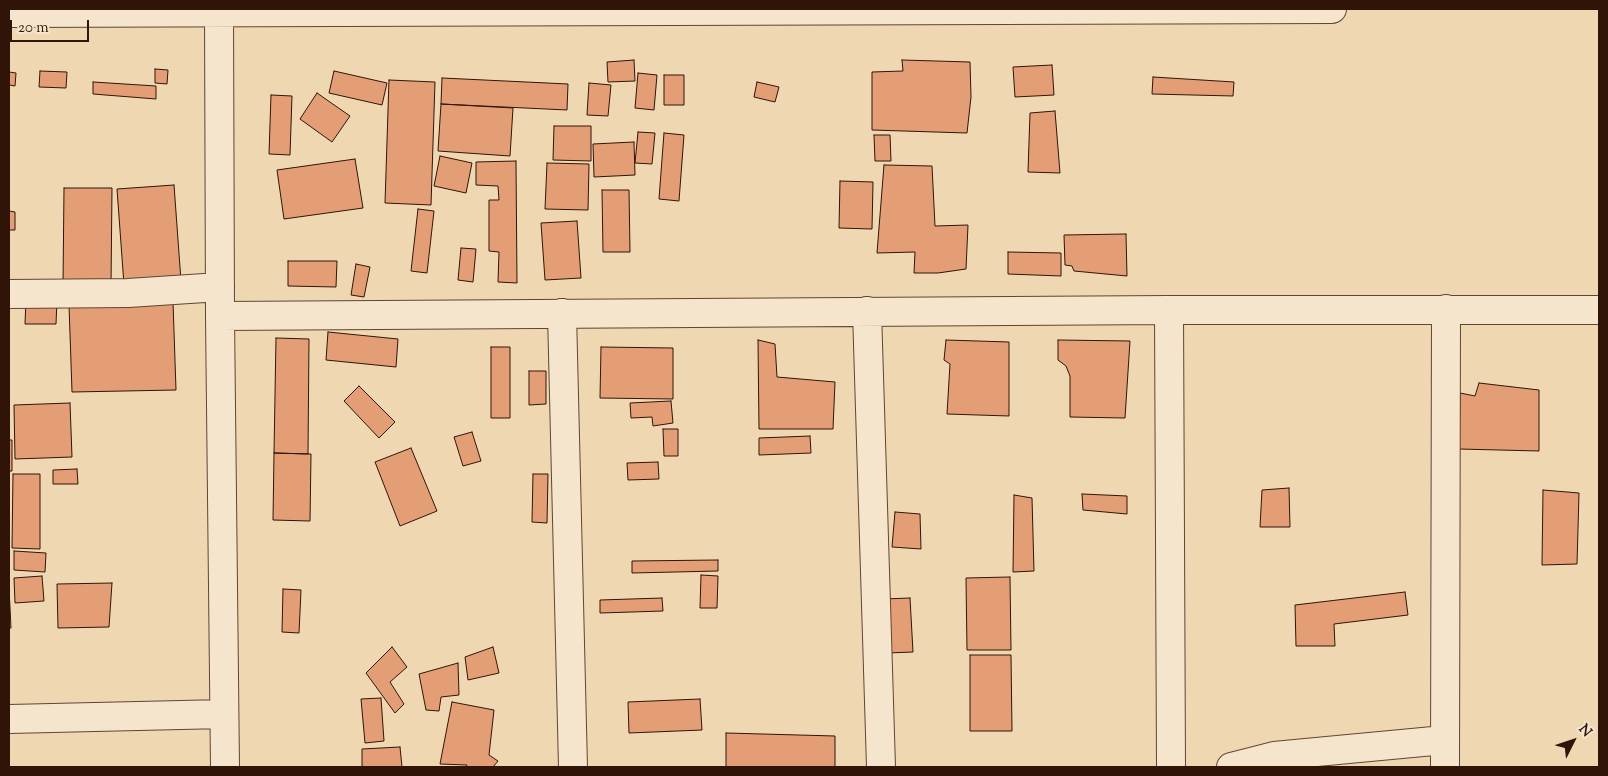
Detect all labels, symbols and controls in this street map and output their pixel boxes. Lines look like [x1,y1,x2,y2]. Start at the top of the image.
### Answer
scale bar [12,10,91,42]
text: 20 m [18,18,49,39]
north arrow [1548,716,1598,766]
text: N [1573,720,1596,742]

